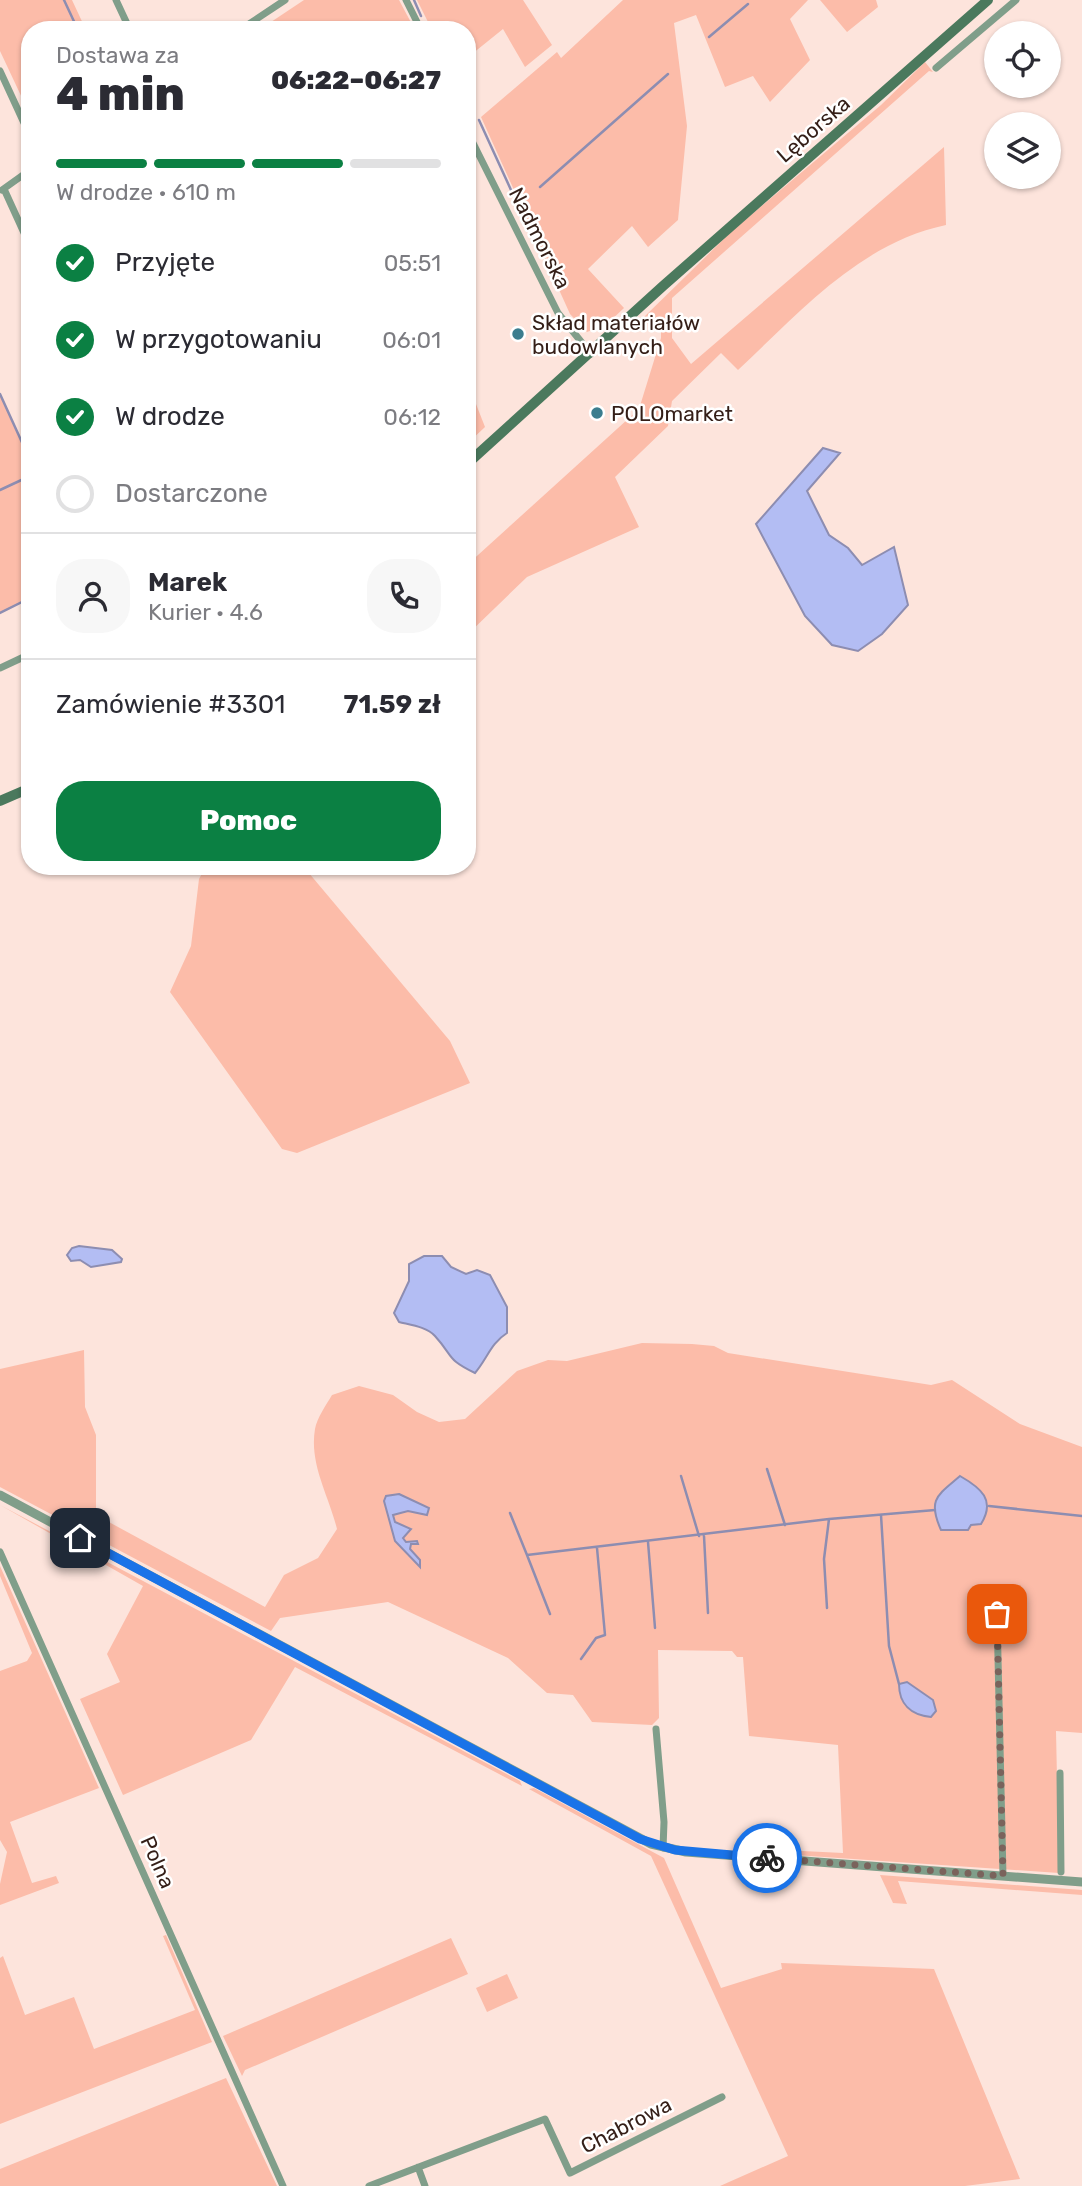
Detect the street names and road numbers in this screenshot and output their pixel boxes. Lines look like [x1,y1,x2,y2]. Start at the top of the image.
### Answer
street label: Lęborska [771,90,855,168]
street label: Nadmorska [504,183,576,293]
street label: Polna [135,1832,181,1892]
street label: Chabrowa [576,2091,676,2159]

